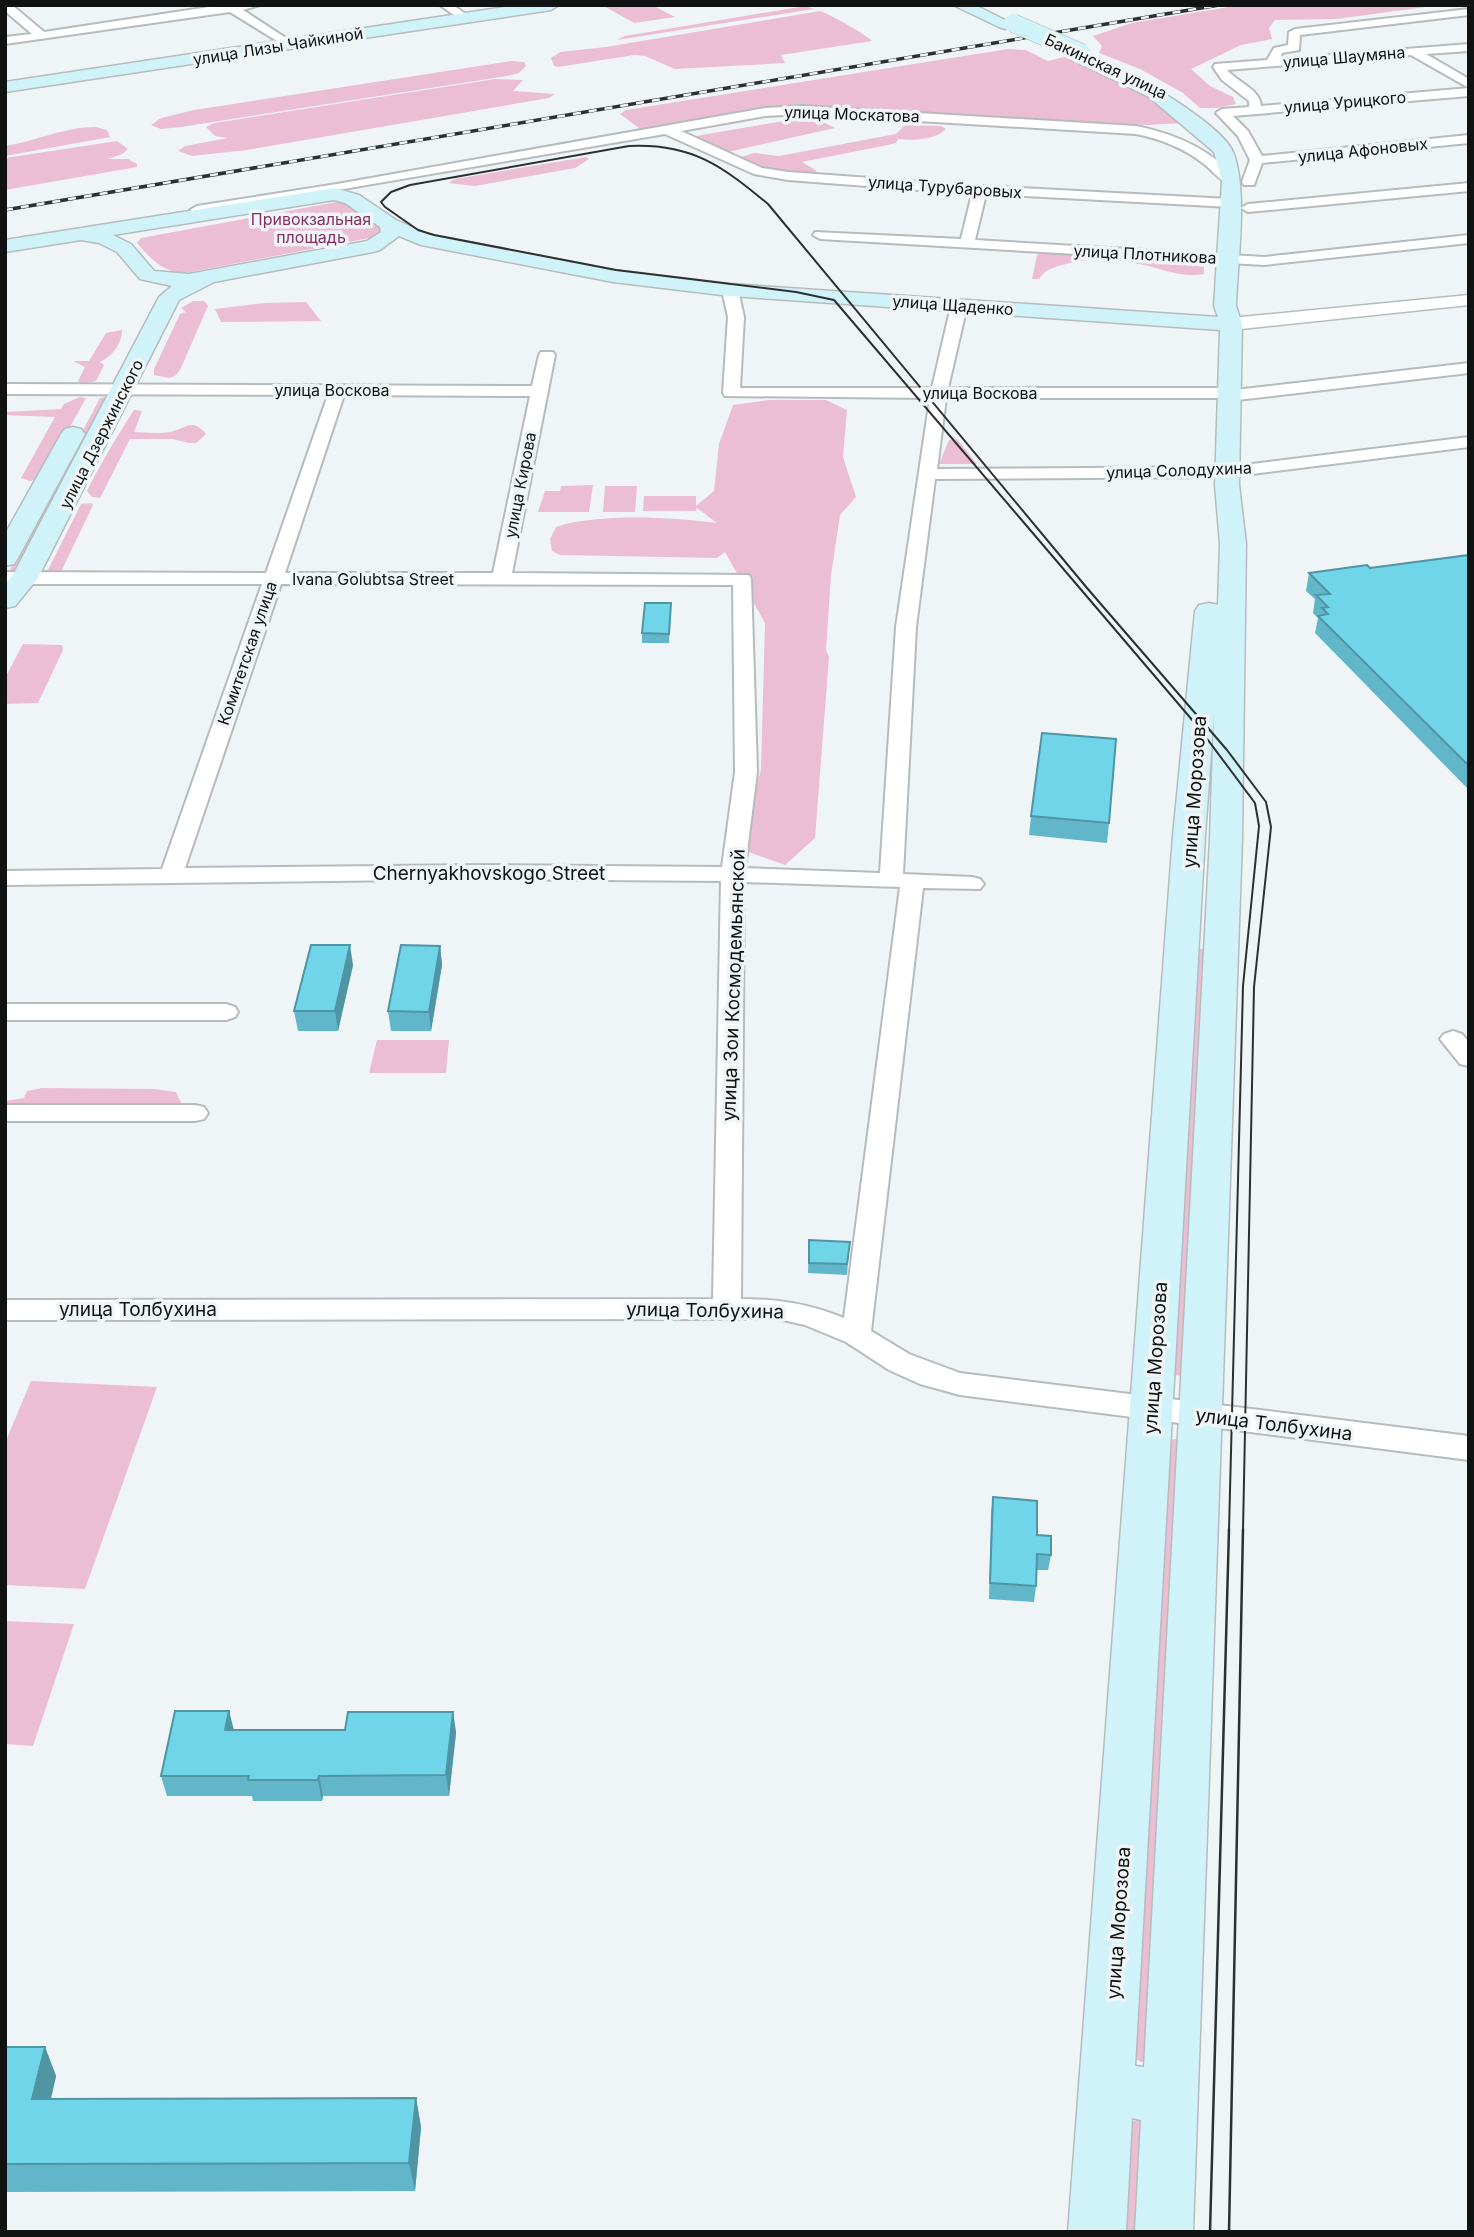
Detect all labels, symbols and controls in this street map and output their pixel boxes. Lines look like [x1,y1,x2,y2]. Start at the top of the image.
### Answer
street label: улица Лизы Чайкиной [192,23,364,69]
street label: Бакинская улица [1042,29,1170,103]
street label: улица Шаумяна [1282,42,1406,72]
street label: улица Урицкого [1283,87,1407,117]
street label: улица Москатова [784,102,920,126]
street label: улица Афоновых [1297,133,1429,167]
street label: улица Турубаровых [867,172,1023,202]
park label: Привокзальная площадь [251,209,371,247]
street label: улица Плотникова [1073,240,1217,268]
street label: улица Щаденко [892,291,1014,319]
street label: улица Дзержинского [55,356,147,512]
street label: улица Воскова [274,380,390,400]
street label: улица Воскова [922,383,1038,403]
street label: улица Кирова [500,430,540,540]
street label: улица Солодухина [1106,457,1252,483]
street label: Ivana Golubtsa Street [292,569,454,589]
street label: Комитетская улица [213,578,281,728]
street label: улица Морозова [1178,715,1211,869]
street label: улица Зои Космодемьянской [717,848,750,1122]
street label: Chernyakhovskogo Street [373,862,605,885]
street label: улица Морозова [1139,1281,1172,1435]
street label: улица Толбухина [59,1298,217,1321]
street label: улица Толбухина [626,1298,784,1323]
street label: улица Толбухина [1194,1403,1354,1446]
street label: улица Морозова [1102,1846,1135,2000]

